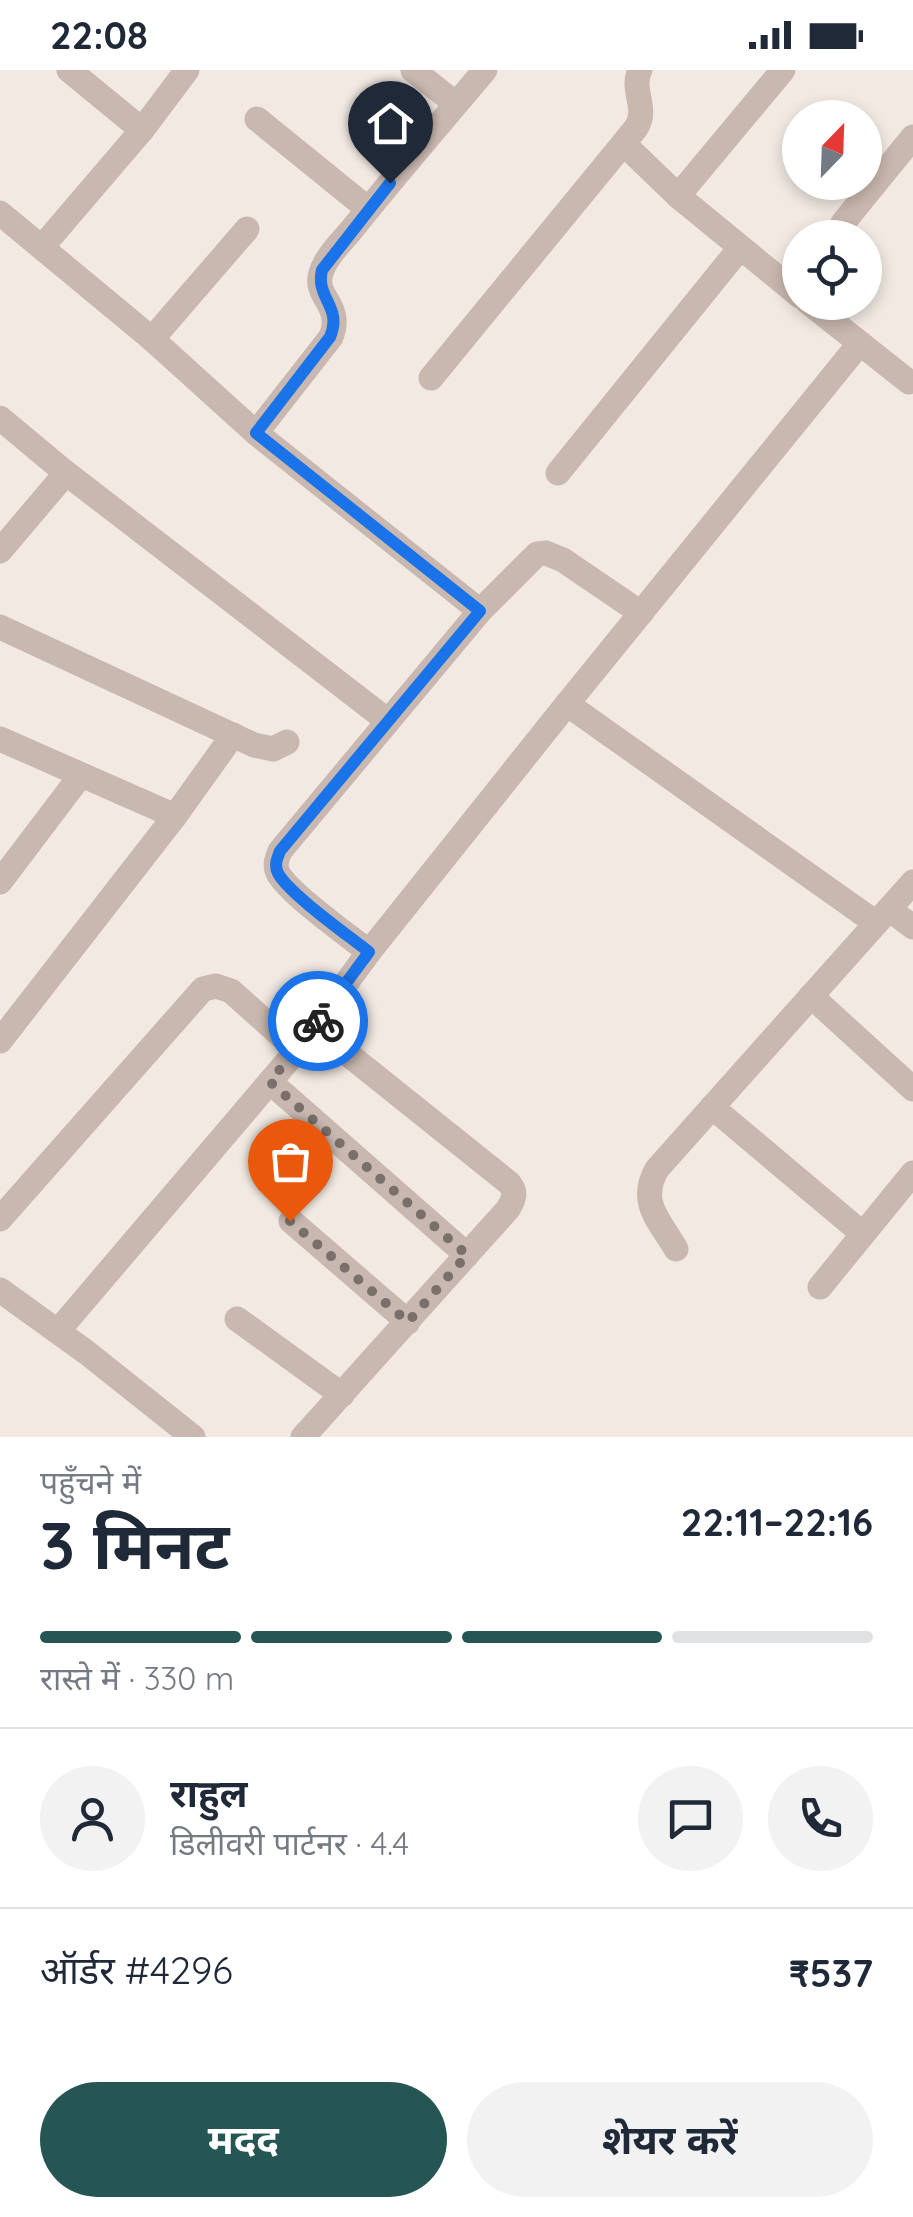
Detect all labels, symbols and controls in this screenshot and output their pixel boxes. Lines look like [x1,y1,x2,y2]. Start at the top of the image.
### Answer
text: 22:08 [50,11,148,59]
pin [348,81,433,184]
icon: home [363,96,418,151]
north arrow [782,100,882,200]
map controls [782,100,882,320]
button: locate [782,220,882,320]
courier [268,971,368,1071]
icon: bike [291,994,346,1049]
pin [248,1119,333,1222]
icon: bag [263,1134,318,1189]
text: पहुँचने में [40,1462,141,1502]
text: 22:11–22:16 [681,1498,873,1546]
text: 3 मिनट [40,1504,230,1585]
text: रास्ते में · 330 m [40,1658,234,1698]
button: person [40,1766,145,1871]
button: chat [638,1766,743,1871]
button: phone [768,1766,873,1871]
text: राहुल [170,1769,247,1817]
text: डिलीवरी पार्टनर · 4.4 [170,1823,409,1863]
text: ऑर्डर #4296 [40,1946,233,1994]
text: ₹537 [789,1949,873,1997]
button: मदद [40,2082,447,2197]
button: शेयर करें [467,2082,873,2197]

